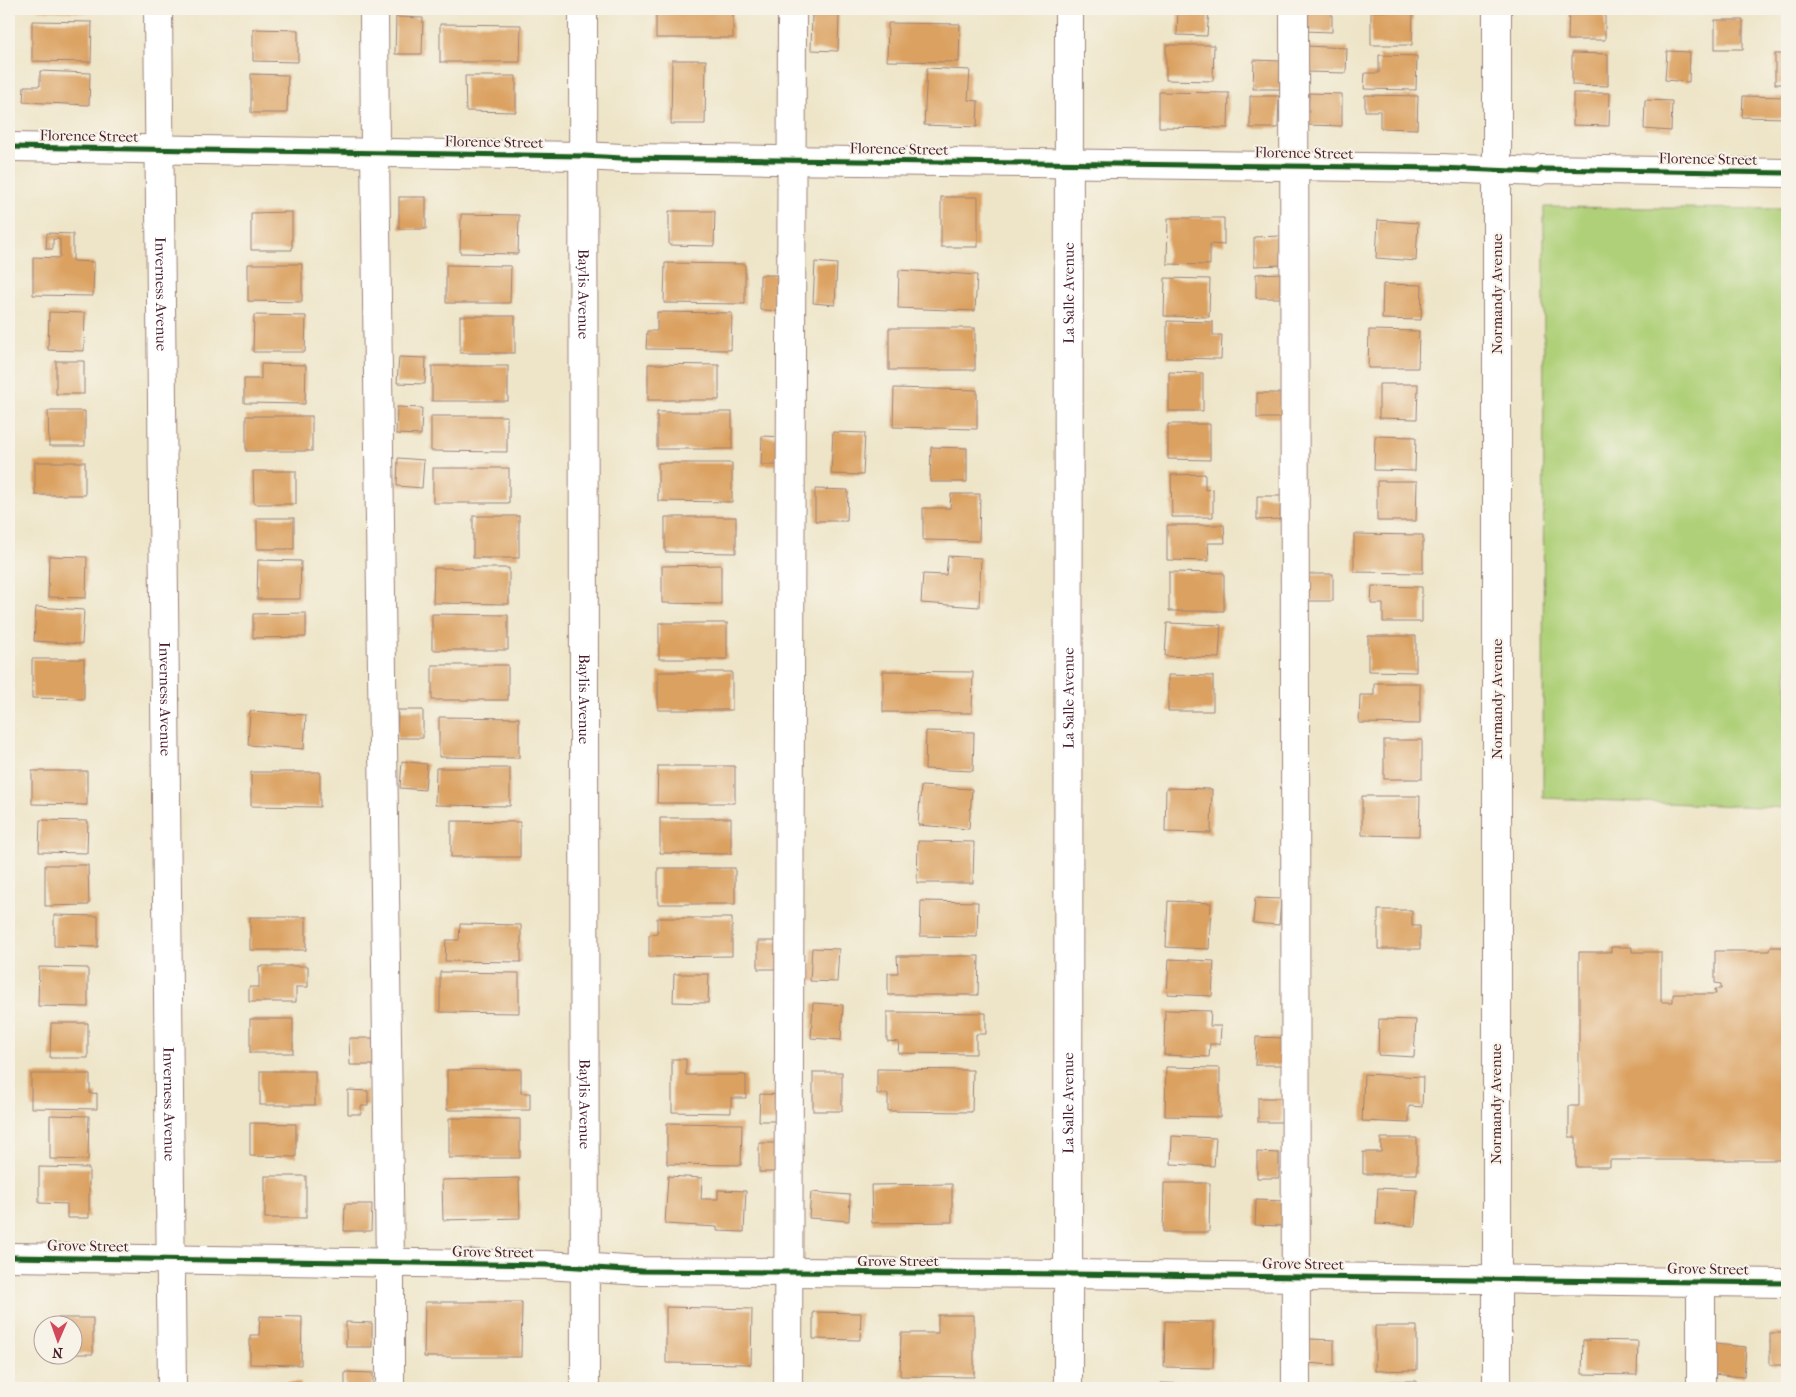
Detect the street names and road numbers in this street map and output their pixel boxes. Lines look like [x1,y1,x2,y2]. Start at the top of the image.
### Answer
street label: Florence Street [39,126,139,146]
street label: Florence Street [444,132,544,152]
street label: Florence Street [849,139,949,159]
street label: Florence Street [1254,143,1354,163]
street label: Florence Street [1658,149,1758,169]
street label: Normandy Avenue [1488,233,1506,354]
street label: Inverness Avenue [151,237,170,352]
street label: La Salle Avenue [1060,242,1078,344]
street label: Baylis Avenue [574,249,592,340]
street label: Normandy Avenue [1488,638,1506,759]
street label: Inverness Avenue [155,642,175,757]
street label: La Salle Avenue [1059,647,1078,749]
street label: Baylis Avenue [575,654,593,745]
street label: Normandy Avenue [1487,1043,1505,1164]
street label: Inverness Avenue [160,1047,179,1162]
street label: La Salle Avenue [1059,1052,1077,1154]
street label: Baylis Avenue [576,1059,594,1150]
street label: Grove Street [47,1236,130,1256]
street label: Grove Street [452,1242,535,1262]
street label: Grove Street [857,1252,939,1270]
street label: Grove Street [1262,1254,1345,1274]
street label: Grove Street [1667,1259,1750,1279]

